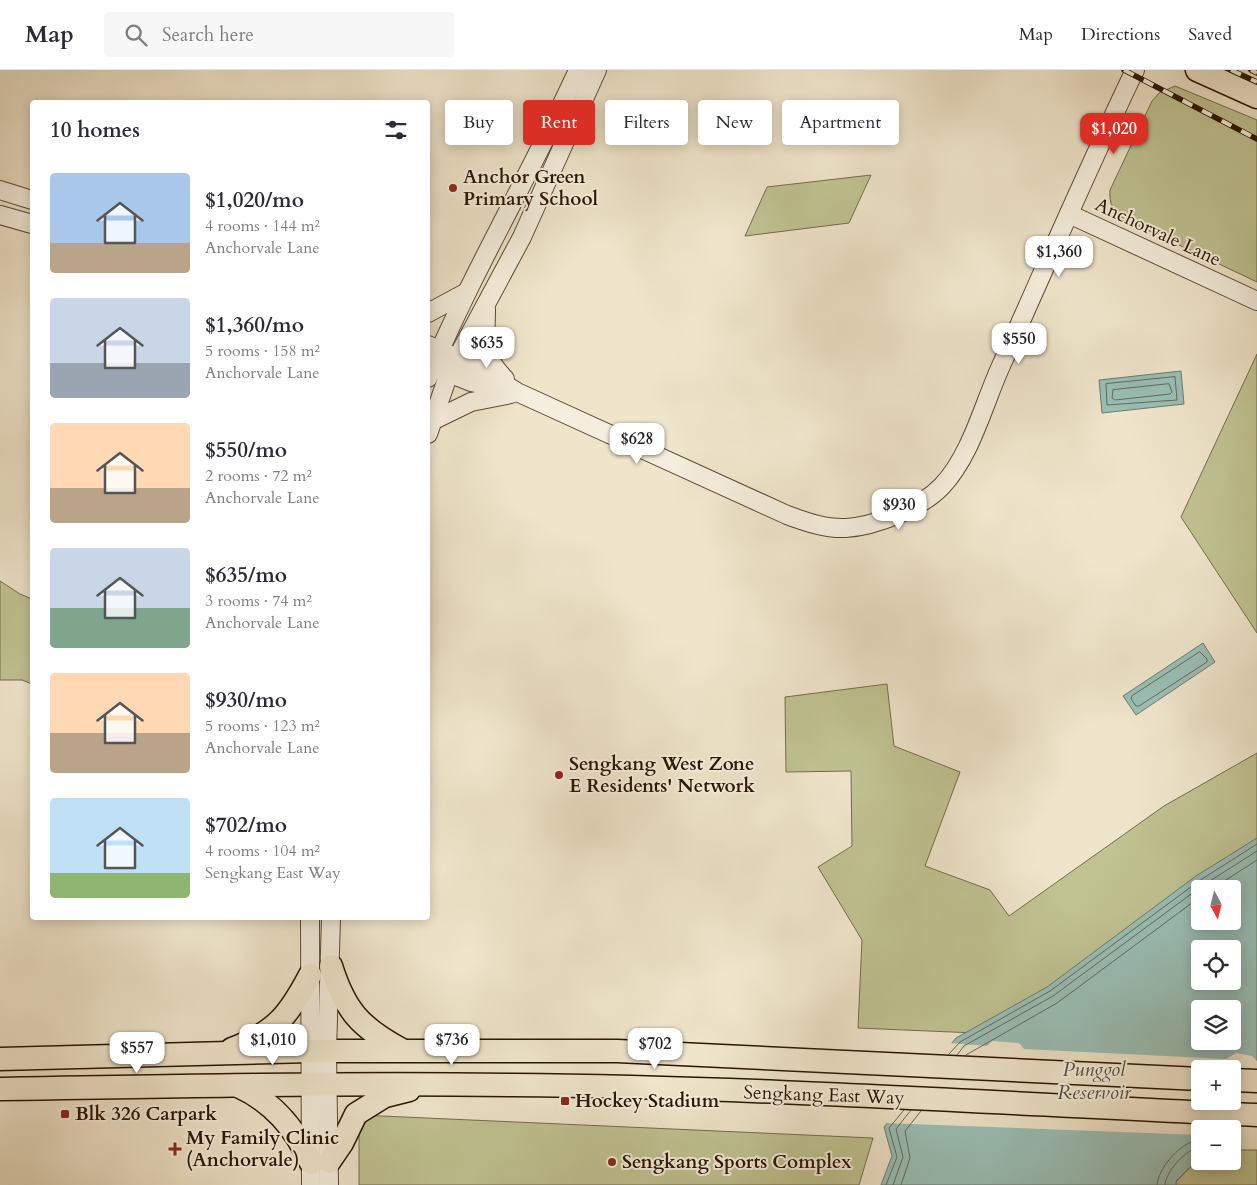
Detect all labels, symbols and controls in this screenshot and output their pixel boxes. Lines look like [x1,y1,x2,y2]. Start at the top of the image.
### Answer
search box [104,12,454,57]
text: Map [25,18,74,51]
icon: search [122,21,150,49]
text: Search here [162,22,254,48]
text: Map [1019,22,1053,47]
text: Directions [1081,22,1160,47]
text: Saved [1188,22,1232,47]
chip: Buy [445,100,513,145]
chip: Rent [523,100,595,145]
chip: Filters [605,100,688,145]
chip: New [698,100,772,145]
chip: Apartment [782,100,899,145]
pin: $1,020 [1073,112,1155,155]
text: 10 homes [50,116,140,145]
icon: filters [382,116,410,144]
text: $1,020 [1091,118,1137,140]
place label: Anchor Green Primary School [463,164,599,212]
marker: Anchor Green Primary School [447,182,459,194]
text: $1,020/mo [205,186,304,215]
street label: Anchorvale Lane [1091,191,1225,273]
icon: home [90,193,150,253]
text: 4 rooms · 144 m² [205,215,320,237]
pin: $1,360 [1018,236,1100,278]
text: Anchorvale Lane [205,237,320,259]
text: $1,360 [1036,241,1082,263]
text: $1,360/mo [205,311,304,340]
icon: home [90,318,150,378]
pin: $550 [989,322,1049,365]
pin: $635 [457,326,517,369]
text: $550 [1003,328,1035,350]
text: $635 [471,332,503,354]
text: 5 rooms · 158 m² [205,340,320,362]
text: Anchorvale Lane [205,362,320,384]
pin: $628 [607,422,667,465]
text: $628 [621,428,653,450]
text: $550/mo [205,436,287,465]
icon: home [90,443,150,503]
text: 2 rooms · 72 m² [205,465,312,487]
text: Anchorvale Lane [205,487,320,509]
pin: $930 [869,488,929,531]
text: $930 [883,494,915,516]
text: $635/mo [205,561,287,590]
icon: home [90,568,150,628]
text: 3 rooms · 74 m² [205,590,312,612]
text: Anchorvale Lane [205,612,320,634]
text: $930/mo [205,686,287,715]
icon: home [90,693,150,753]
text: 5 rooms · 123 m² [205,715,320,737]
text: Anchorvale Lane [205,737,320,759]
place label: Sengkang West Zone E Residents' Network [569,751,755,799]
marker: Sengkang West Zone E Residents' Network [553,769,565,781]
text: $702/mo [205,811,287,840]
icon: home [90,818,150,878]
text: 4 rooms · 104 m² [205,840,320,862]
text: Sengkang East Way [205,862,341,884]
north arrow [1191,880,1241,930]
map controls [1191,880,1241,1170]
button: locate [1191,940,1241,990]
button: layers [1191,1000,1241,1050]
pin: $1,010 [232,1024,314,1066]
pin: $736 [422,1024,482,1066]
pin: $702 [625,1028,685,1070]
text: $1,010 [250,1029,296,1051]
text: $736 [436,1029,468,1051]
pin: $557 [107,1032,167,1074]
text: $702 [639,1033,671,1055]
text: $557 [121,1037,153,1059]
water label: Punggol Reservoir [1057,1056,1132,1106]
button: + [1191,1060,1241,1110]
street label: Sengkang East Way [743,1079,905,1111]
place label: Hockey Stadium [575,1088,720,1114]
marker: Hockey Stadium [559,1095,571,1107]
place label: Blk 326 Carpark [75,1101,217,1127]
marker: Blk 326 Carpark [59,1108,71,1120]
button: − [1191,1120,1241,1170]
place label: My Family Clinic (Anchorvale) [186,1125,339,1173]
marker: My Family Clinic (Anchorvale) [168,1142,182,1156]
place label: Sengkang Sports Complex [622,1149,852,1175]
marker: Sengkang Sports Complex [606,1156,618,1168]

